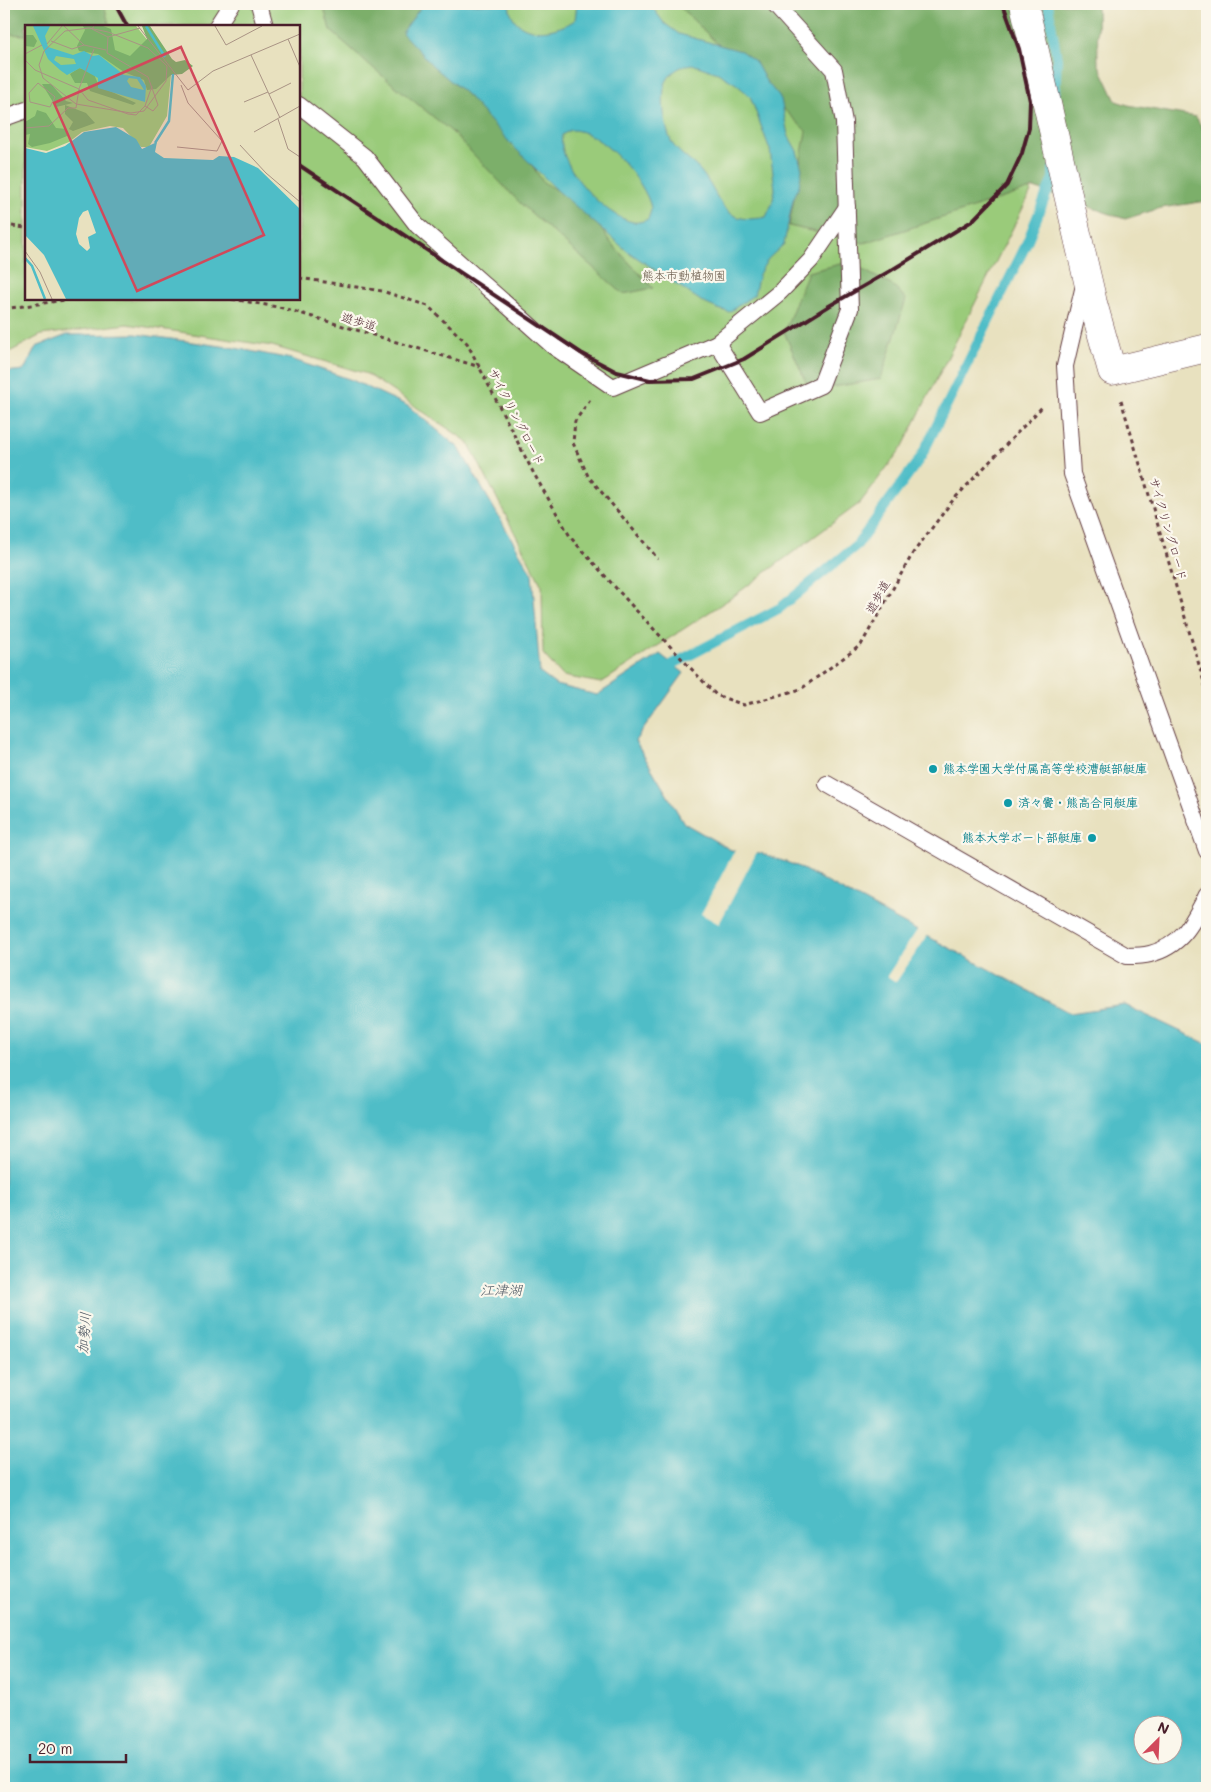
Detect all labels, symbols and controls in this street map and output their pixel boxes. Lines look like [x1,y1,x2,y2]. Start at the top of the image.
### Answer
inset map [25,25,300,300]
park label: 熊本市動植物園 [642,267,726,283]
street label: 遊歩道 [340,308,379,334]
street label: サイクリングロード [486,365,548,468]
street label: サイクリングロード [1147,475,1191,582]
street label: 遊歩道 [861,577,893,616]
place label: 熊本学園大学付属高等学校漕艇部艇庫 [943,760,1147,776]
marker: 熊本学園大学付属高等学校漕艇部艇庫 [927,763,939,775]
place label: 済々黌・熊高合同艇庫 [1018,794,1138,810]
marker: 済々黌・熊高合同艇庫 [1002,797,1014,809]
place label: 熊本大学ボート部艇庫 [962,829,1082,845]
marker: 熊本大学ボート部艇庫 [1086,832,1098,844]
water label: 江津湖 [480,1280,523,1299]
water label: 加勢川 [73,1311,94,1355]
north arrow [1134,1714,1184,1764]
text: N [1155,1717,1172,1739]
scale bar [30,1732,126,1764]
text: 20 m [38,1738,72,1758]

